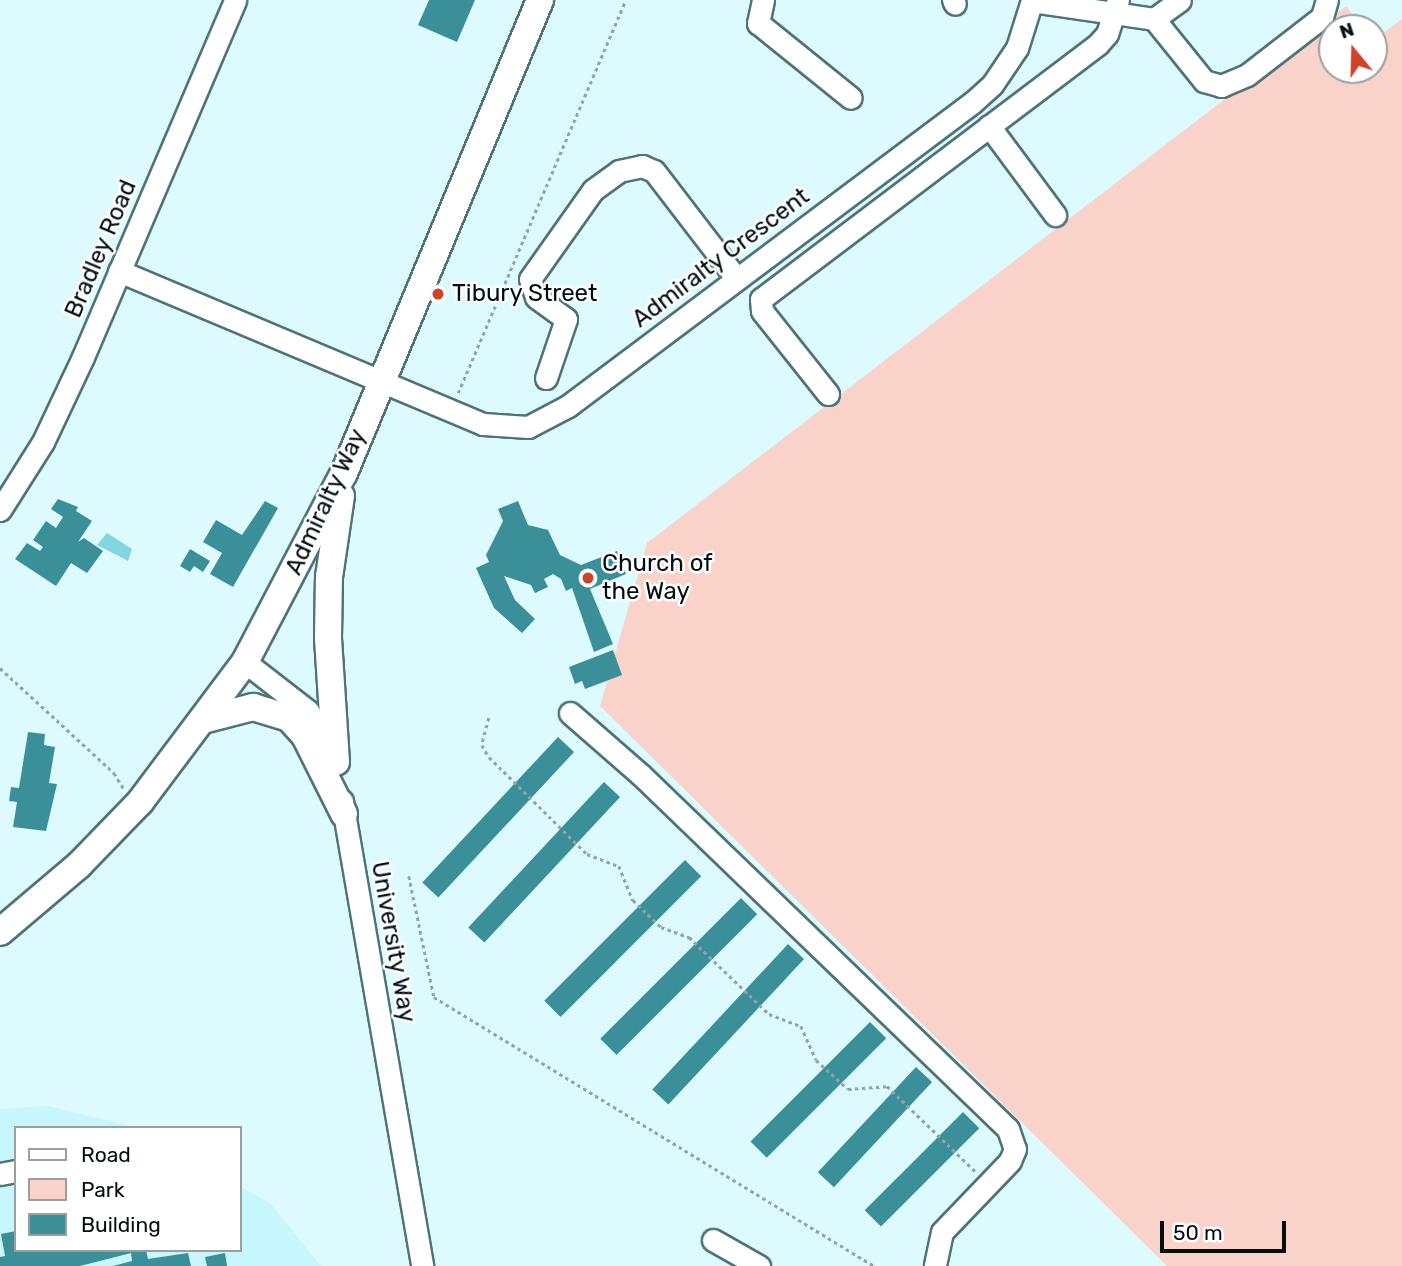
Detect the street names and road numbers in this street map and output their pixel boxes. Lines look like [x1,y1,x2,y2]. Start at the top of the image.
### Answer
street label: Bradley Road [59,176,143,322]
street label: Admiralty Crescent [627,182,815,334]
street label: Admiralty Way [279,424,373,580]
street label: University Way [365,859,421,1025]

